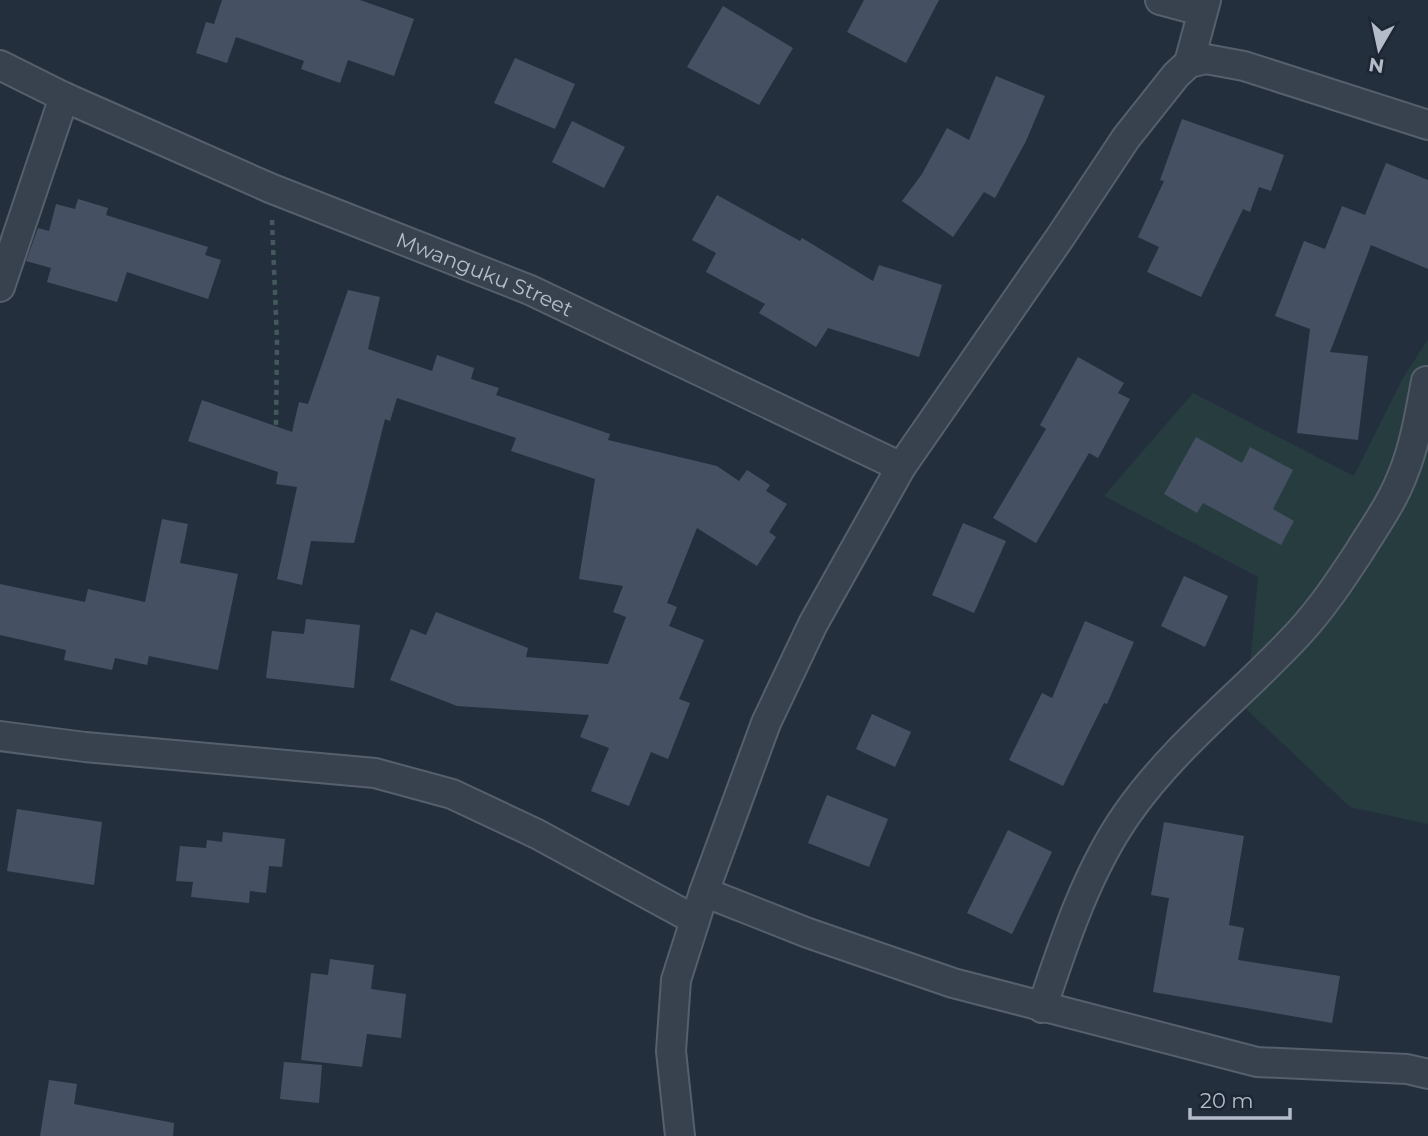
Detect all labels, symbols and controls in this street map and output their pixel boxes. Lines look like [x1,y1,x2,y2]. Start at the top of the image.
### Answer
north arrow [1344,14,1414,84]
text: N [1367,53,1386,78]
street label: Mwanguku Street [393,226,577,321]
scale bar [1190,1076,1290,1120]
text: 20 m [1200,1088,1254,1113]

